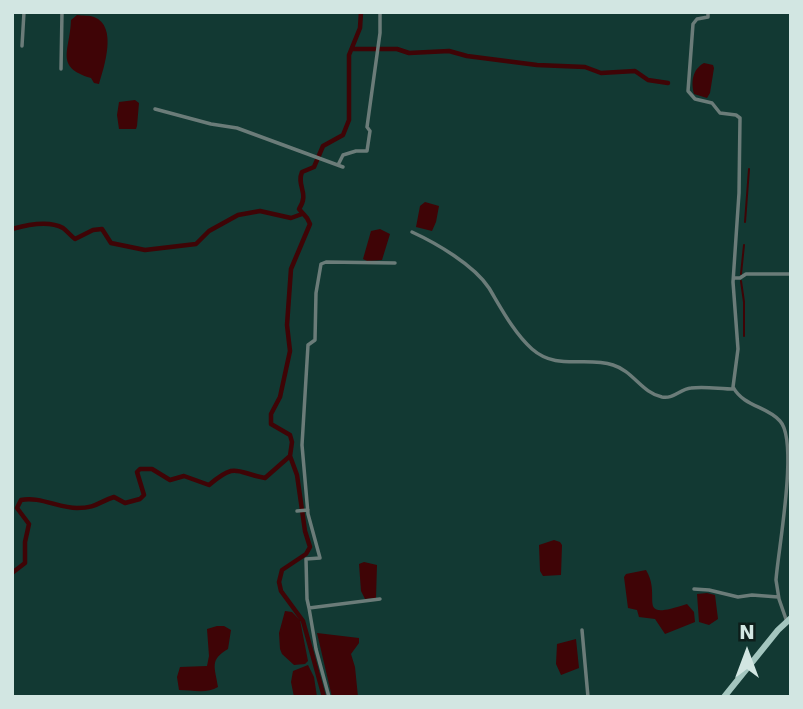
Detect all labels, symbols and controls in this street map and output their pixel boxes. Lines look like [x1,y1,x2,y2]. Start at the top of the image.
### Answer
north arrow [712,618,782,688]
text: N [739,621,755,643]

